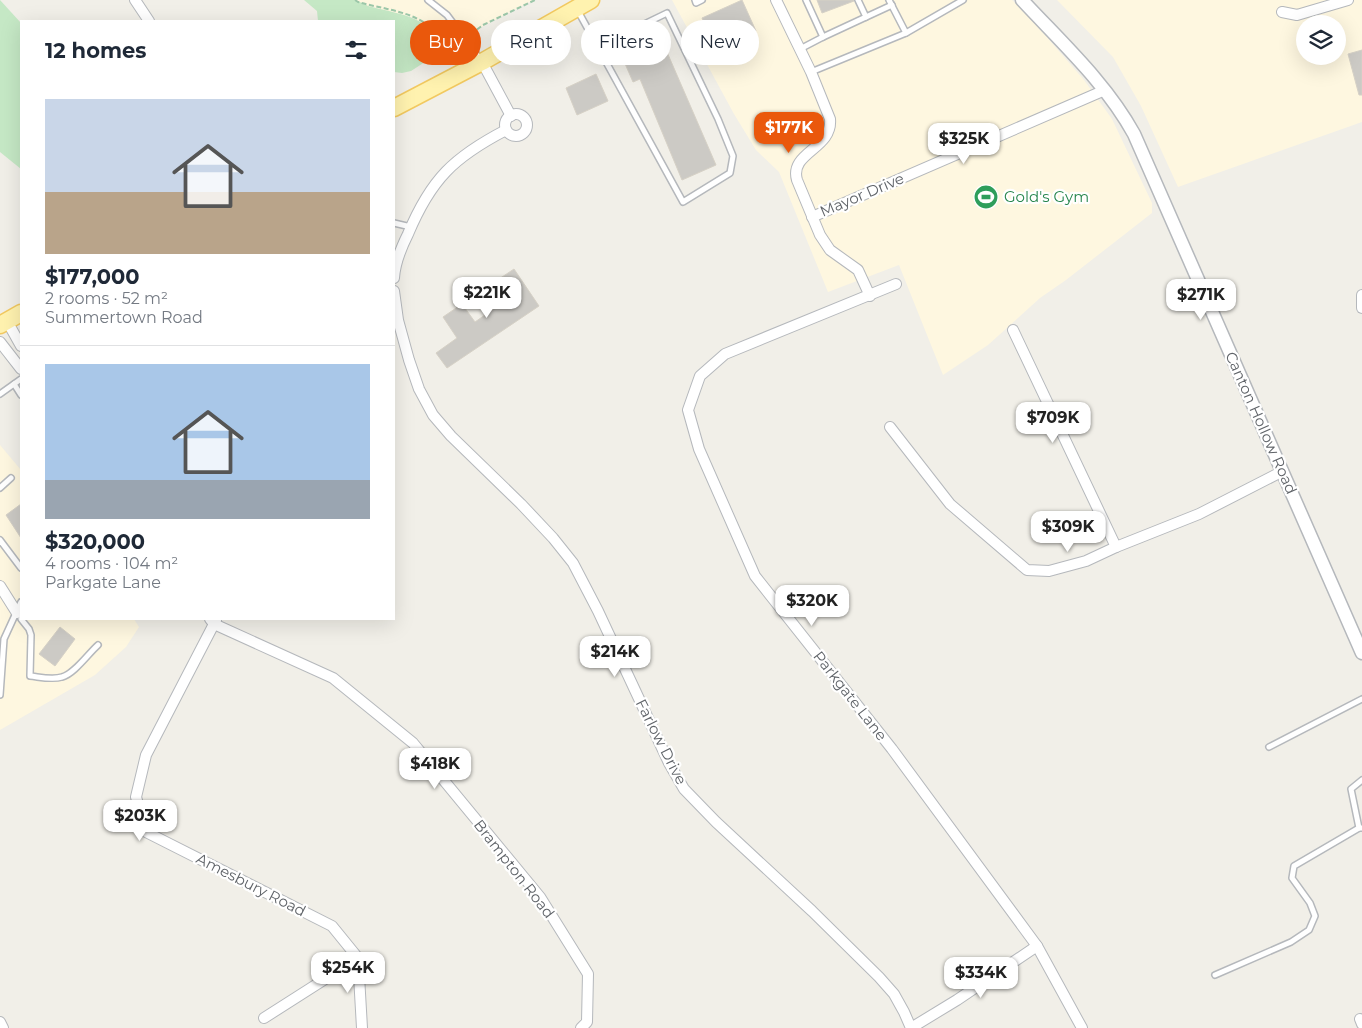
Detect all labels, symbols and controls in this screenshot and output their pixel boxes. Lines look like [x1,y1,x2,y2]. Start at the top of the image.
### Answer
map controls [1296,15,1346,65]
button: layers [1296,15,1346,65]
chip: Buy [410,20,481,65]
chip: Rent [491,20,571,65]
chip: Filters [581,20,671,65]
chip: New [681,20,759,65]
icon: filters [342,36,370,64]
text: 12 homes [45,38,146,63]
pin: $177K [754,112,824,154]
text: $177K [765,118,813,137]
pin: $325K [929,122,999,165]
text: $325K [939,129,989,148]
icon: home [163,131,253,221]
street label: Mayor Drive [817,168,907,221]
sports icon: Gold's Gym [973,184,999,210]
place label: Gold's Gym [1004,187,1089,206]
text: $177,000 [45,264,139,289]
pin: $221K [452,276,522,319]
pin: $271K [1166,278,1236,321]
text: $221K [463,283,511,302]
text: $271K [1177,285,1225,304]
text: 2 rooms · 52 m² [45,289,168,308]
text: Summertown Road [45,308,203,327]
street label: Canton Hollow Road [1221,349,1301,497]
icon: home [163,397,253,487]
pin: $709K [1018,402,1088,444]
text: $709K [1027,408,1079,427]
pin: $309K [1033,510,1103,553]
text: $309K [1042,517,1094,536]
text: $320,000 [45,529,145,554]
text: 4 rooms · 104 m² [45,554,178,573]
text: Parkgate Lane [45,573,161,592]
pin: $320K [777,584,847,627]
text: $320K [786,591,838,610]
pin: $214K [580,636,650,678]
text: $214K [591,642,639,661]
street label: Parkgate Lane [809,647,891,744]
street label: Farlow Drive [632,696,691,788]
pin: $418K [400,748,470,790]
text: $418K [410,754,460,773]
pin: $203K [105,800,175,842]
text: $203K [114,806,166,825]
street label: Brampton Road [470,816,559,922]
street label: Amesbury Road [193,849,309,920]
pin: $254K [313,952,383,994]
pin: $334K [946,956,1016,999]
text: $254K [322,958,374,977]
text: $334K [955,963,1007,982]

